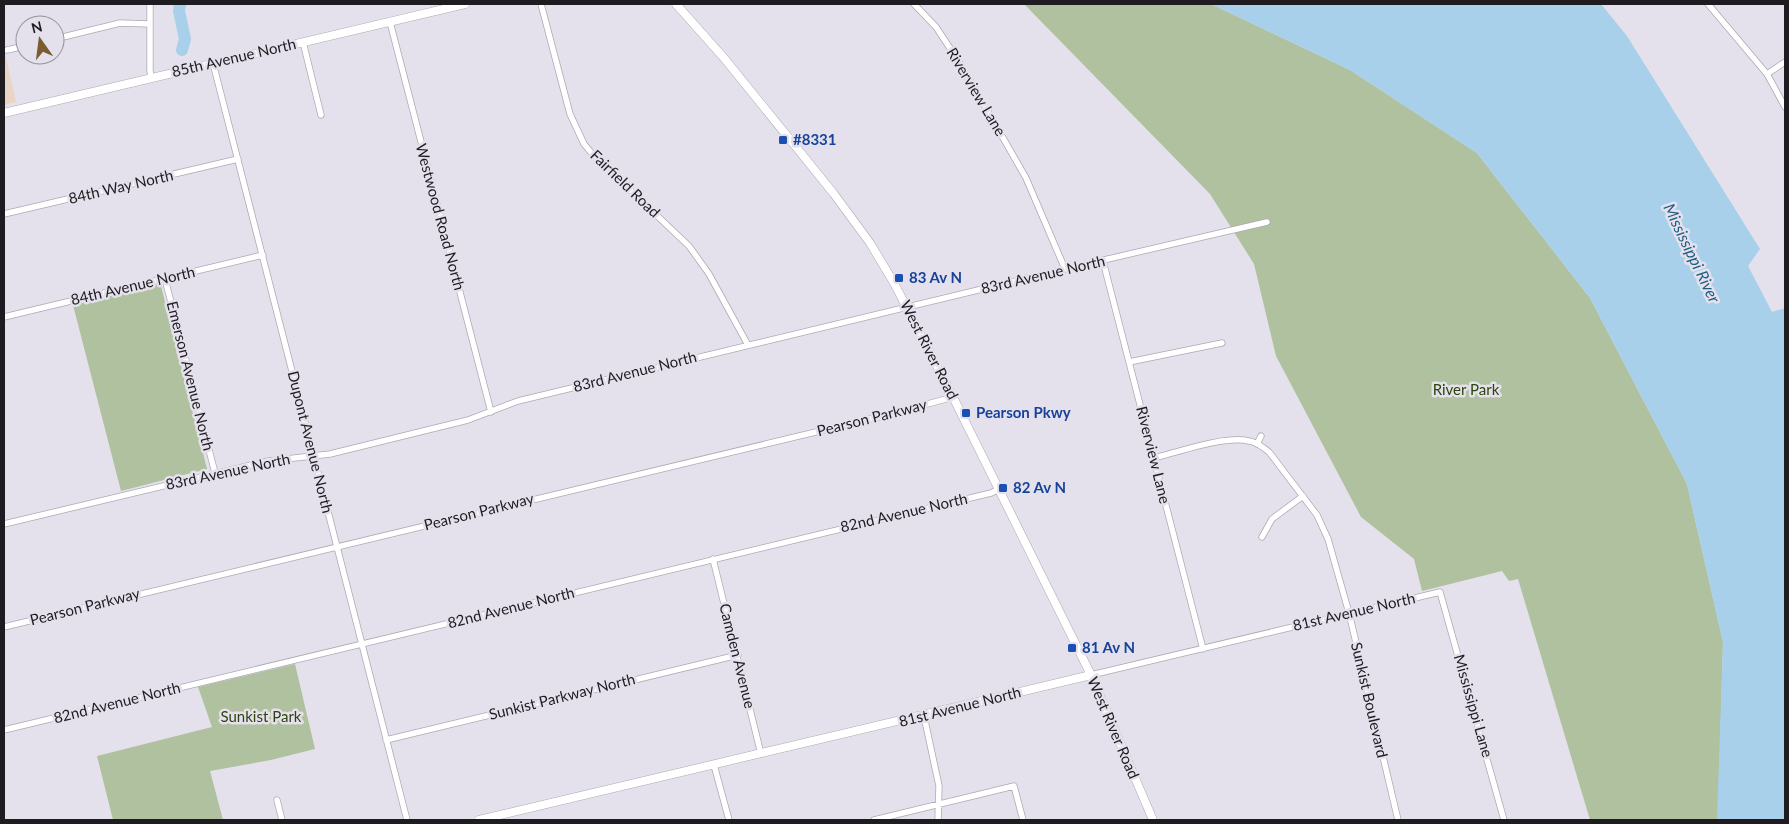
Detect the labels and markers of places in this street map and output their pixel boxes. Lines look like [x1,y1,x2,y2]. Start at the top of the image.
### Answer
place label: #8331 [793,130,837,148]
marker: #8331 [777,134,789,146]
place label: 83 Av N [909,268,962,286]
marker: 83 Av N [893,272,905,284]
place label: Pearson Pkwy [976,403,1071,421]
marker: Pearson Pkwy [960,407,972,419]
place label: 82 Av N [1013,478,1066,496]
marker: 82 Av N [997,482,1009,494]
place label: 81 Av N [1082,638,1135,656]
marker: 81 Av N [1066,642,1078,654]

